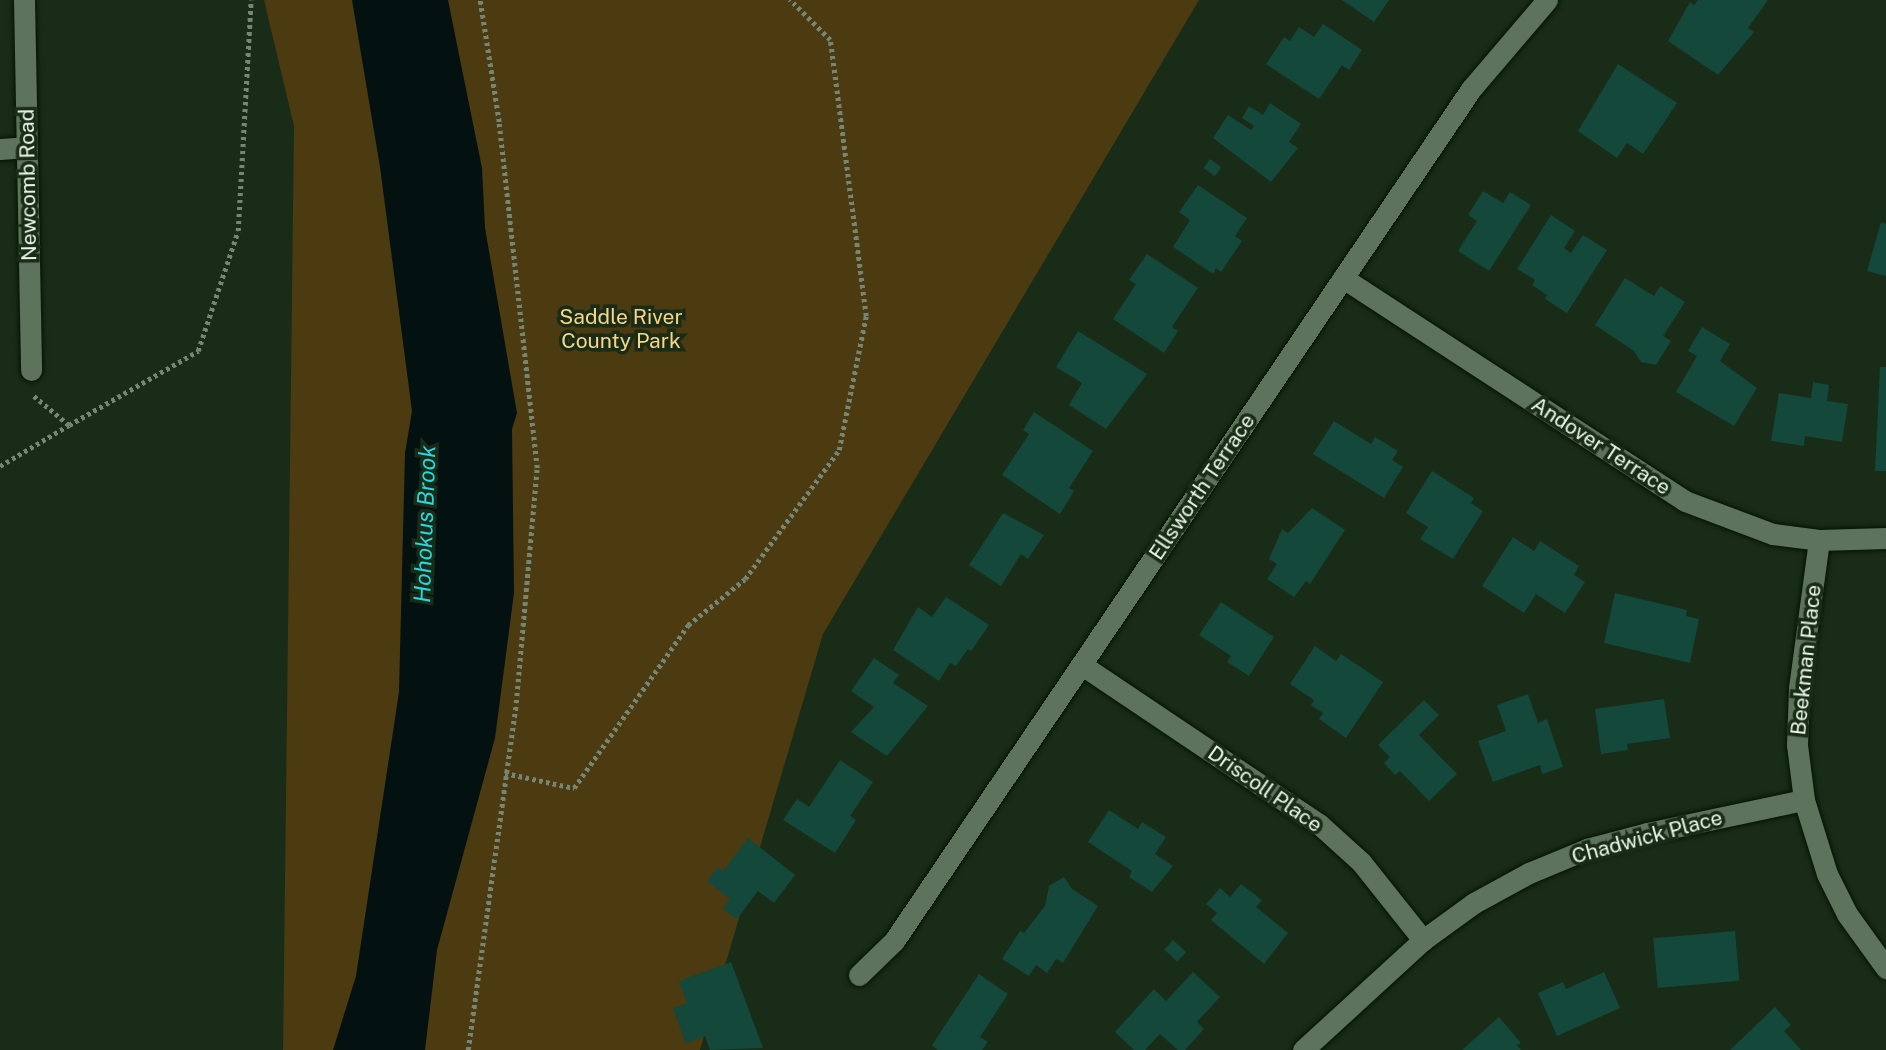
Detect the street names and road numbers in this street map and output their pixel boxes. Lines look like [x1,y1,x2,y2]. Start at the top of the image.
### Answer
street label: Newcomb Road [14,109,42,261]
street label: Andover Terrace [1527,392,1675,500]
street label: Ellsworth Terrace [1144,409,1260,565]
street label: Beekman Place [1786,584,1826,736]
street label: Driscoll Place [1203,740,1327,838]
street label: Chadwick Place [1569,805,1725,869]

